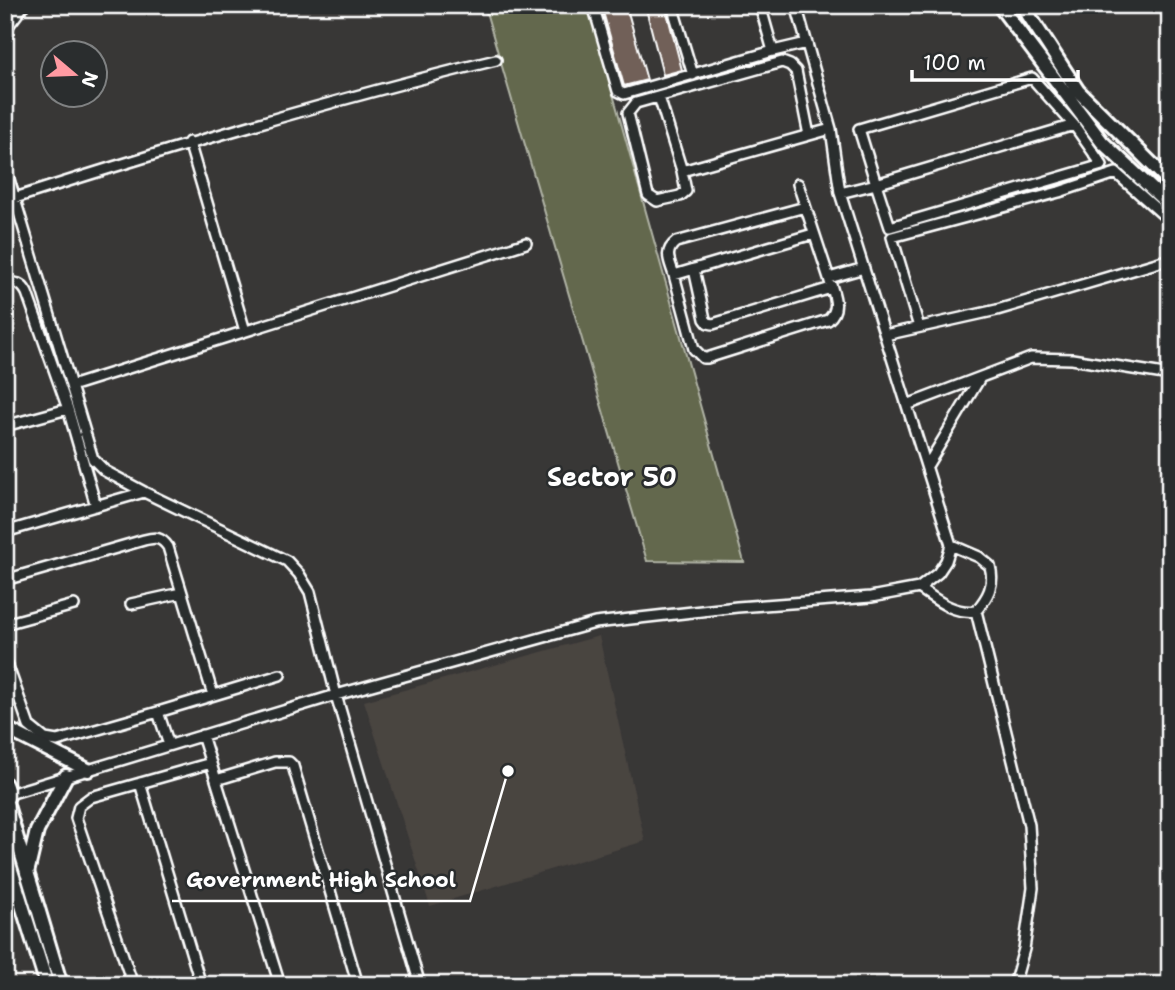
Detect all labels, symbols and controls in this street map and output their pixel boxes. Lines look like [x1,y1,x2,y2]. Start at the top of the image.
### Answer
north arrow [38,38,108,108]
scale bar [912,38,1079,82]
text: 100 m [923,49,986,77]
text: N [75,68,104,91]
district label: Sector 50 [547,459,677,494]
callout: Government High School [172,859,470,901]
text: Government High School [186,866,456,894]

